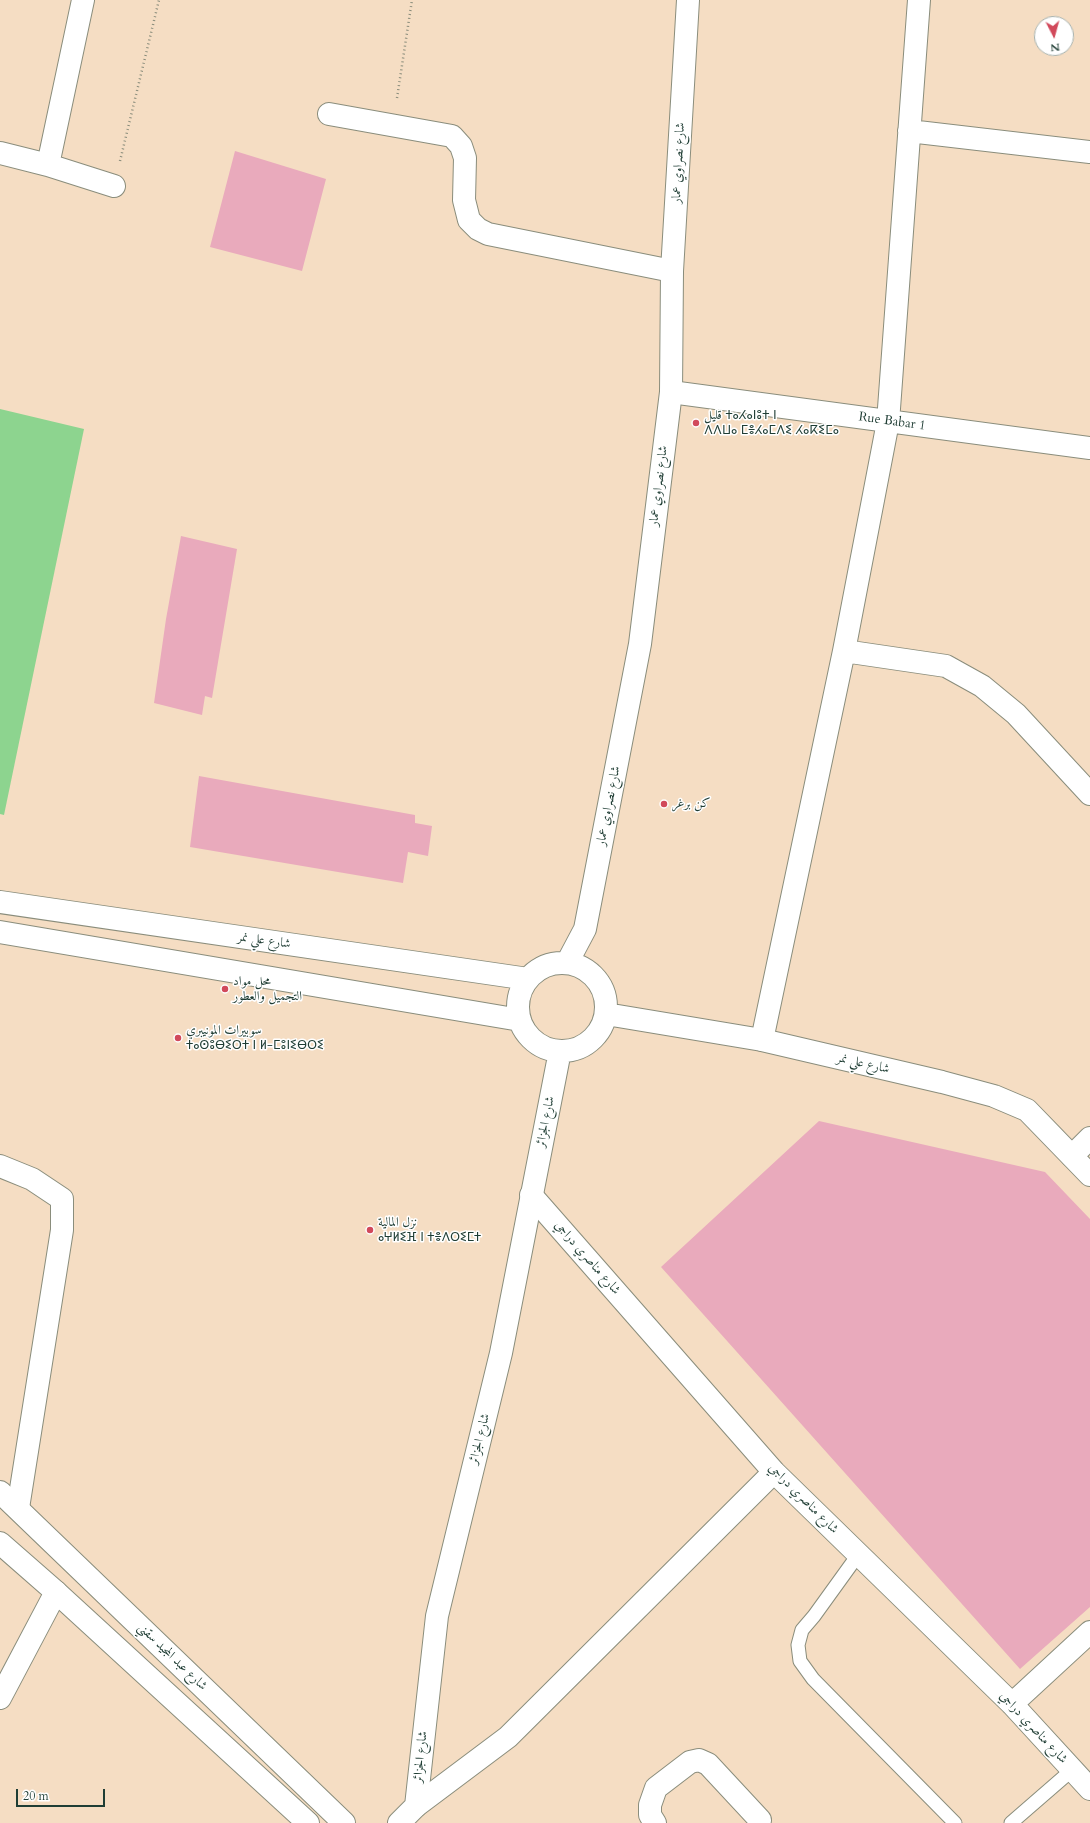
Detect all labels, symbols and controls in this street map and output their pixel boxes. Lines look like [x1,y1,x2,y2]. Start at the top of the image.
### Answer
north arrow [1034,16,1074,56]
text: N [1050,39,1061,55]
street label: شارع نصراوي عمار [669,122,689,204]
place label: قليل ⵜⴰⵃⴰⵏⵓⵜ ⵏ ⴷⴷⵡⴰ ⵎⴻⵃⴰⵎⴷⵉ ⵃⴰⴽⵉⵎⴰ [704,408,839,439]
street label: Rue Babar 1 [858,410,926,434]
marker: قليل ⵜⴰⵃⴰⵏⵓⵜ ⵏ ⴷⴷⵡⴰ ⵎⴻⵃⴰⵎⴷⵉ ⵃⴰⴽⵉⵎⴰ [691,418,701,428]
street label: شارع نصراوي عمار [646,445,672,527]
street label: شارع نصراوي عمار [594,765,624,847]
place label: كن برغر [672,796,711,812]
marker: كن برغر [659,799,669,809]
street label: شارع علي نمر [236,930,292,952]
place label: محل مواد التجميل والعطور [233,974,302,1005]
marker: محل مواد التجميل والعطور [220,984,230,994]
place label: سوبيرات المونيبري ⵜⴰⵙⵓⴱⵉⵔⵜ ⵏ ⵍ-ⵎⵓⵏⵉⴱⵔⵉ [186,1023,324,1054]
marker: سوبيرات المونيبري ⵜⴰⵙⵓⴱⵉⵔⵜ ⵏ ⵍ-ⵎⵓⵏⵉⴱⵔⵉ [173,1033,183,1043]
street label: شارع علي نمر [835,1050,891,1078]
street label: شارع الجزائر [533,1095,559,1149]
place label: نزل المالية ⴰⵖⵍⵉⴼ ⵏ ⵜⴻⴷⵔⵉⵎⵜ [378,1215,481,1246]
street label: شارع مناصري دراجي [551,1218,623,1298]
marker: نزل المالية ⴰⵖⵍⵉⴼ ⵏ ⵜⴻⴷⵔⵉⵎⵜ [365,1225,375,1235]
street label: شارع الجزائر [466,1412,494,1466]
street label: شارع مناصري دراجي [765,1461,841,1537]
street label: شارع عبد المجيد سقني [134,1620,210,1694]
street label: شارع مناصري دراجي [996,1689,1070,1767]
street label: شارع الجزائر [411,1730,431,1784]
scale bar [18,1781,107,1807]
text: 20 m [23,1788,49,1804]

